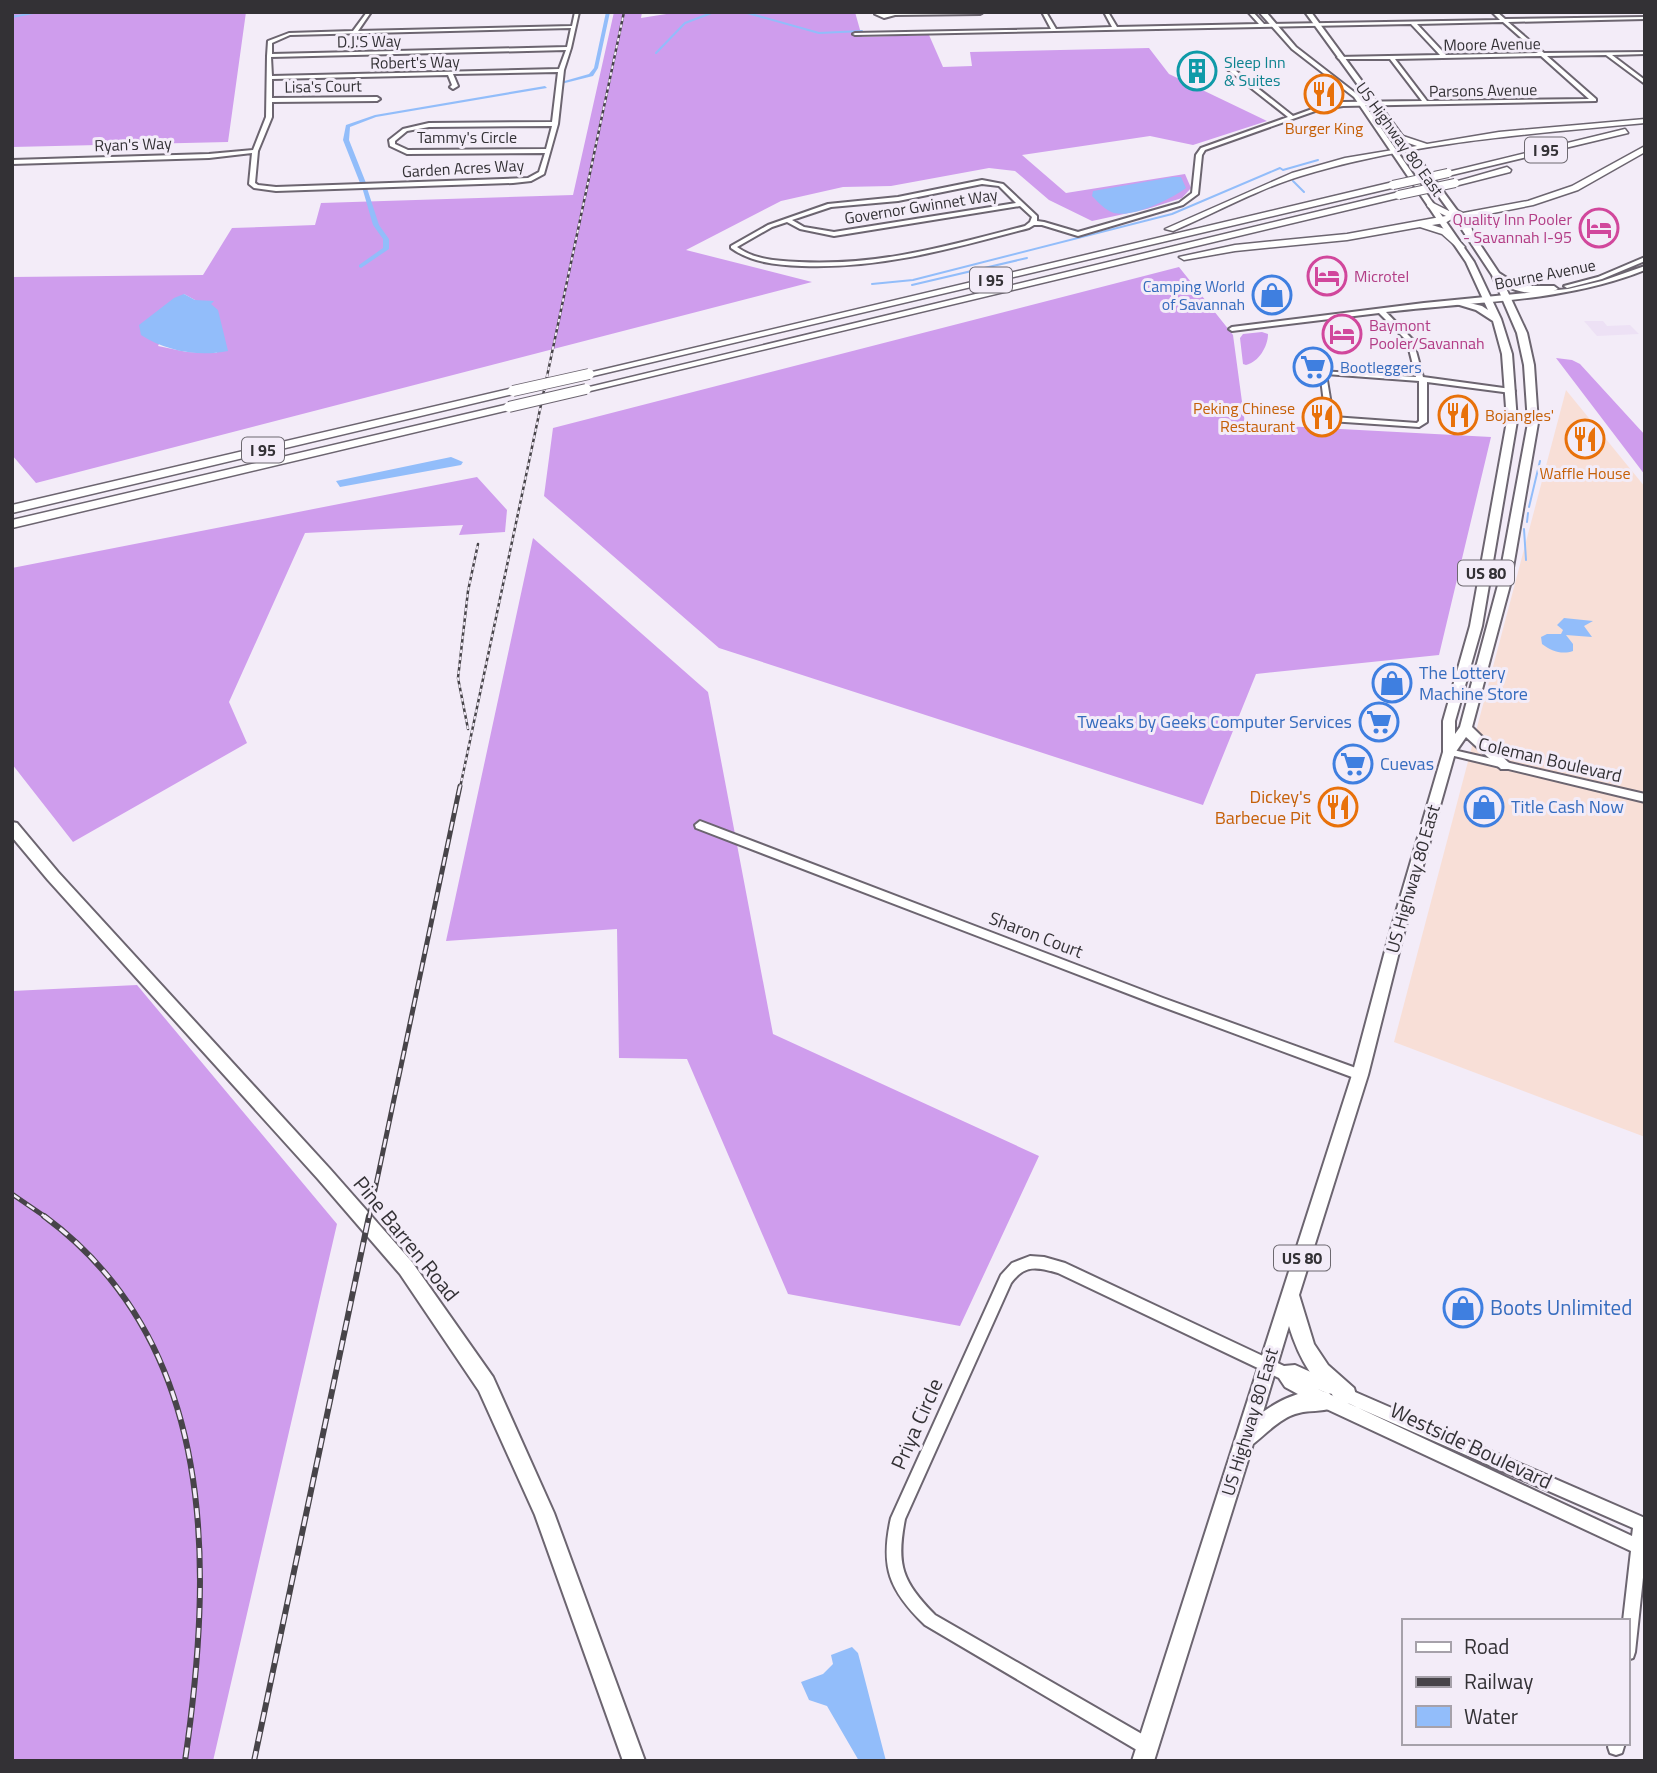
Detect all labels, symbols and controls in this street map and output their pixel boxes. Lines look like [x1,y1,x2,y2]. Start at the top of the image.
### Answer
street label: D.J.'S Way [337,28,402,54]
street label: Moore Avenue [1443,31,1541,57]
street label: Robert's Way [370,49,460,75]
building icon: Sleep Inn & Suites [1176,50,1218,92]
place label: Sleep Inn & Suites [1224,50,1286,92]
street label: Lisa's Court [284,73,362,99]
restaurant icon: Burger King [1303,73,1345,115]
street label: US Highway 80 East [1350,77,1450,201]
street label: Parsons Avenue [1429,77,1537,103]
place label: Burger King [1285,116,1363,140]
street label: Tammy's Circle [417,125,517,149]
street label: Ryan's Way [94,131,172,157]
road number: I 95 [1525,138,1567,162]
street label: Garden Acres Way [401,153,525,183]
street label: Governor Gwinnet Way [843,182,1000,230]
place label: Quality Inn Pooler - Savannah I-95 [1453,207,1572,249]
hotel icon: Quality Inn Pooler - Savannah I-95 [1578,207,1620,249]
street label: Bourne Avenue [1492,252,1598,296]
hotel icon: Microtel [1306,255,1348,297]
place label: Microtel [1354,264,1409,288]
road number: I 95 [970,268,1012,292]
place label: Camping World of Savannah [1143,274,1245,316]
shop icon: Camping World of Savannah [1251,274,1293,316]
hotel icon: Baymont Pooler/Savannah [1321,313,1363,355]
place label: Baymont Pooler/Savannah [1369,313,1485,355]
supermarket icon: Bootleggers [1292,346,1334,388]
place label: Bootleggers [1340,355,1422,379]
restaurant icon: Bojangles' [1437,394,1479,436]
place label: Peking Chinese Restaurant [1193,396,1295,438]
restaurant icon: Peking Chinese Restaurant [1301,396,1343,438]
place label: Bojangles' [1485,403,1554,427]
restaurant icon: Waffle House [1564,418,1606,460]
road number: I 95 [242,438,284,463]
place label: Waffle House [1539,461,1631,485]
road number: US 80 [1458,560,1514,586]
place label: The Lottery Machine Store [1419,659,1528,707]
shop icon: The Lottery Machine Store [1371,662,1413,704]
supermarket icon: Tweaks by Geeks Computer Services [1358,701,1400,743]
place label: Tweaks by Geeks Computer Services [1077,708,1352,735]
street label: Coleman Boulevard [1476,730,1624,789]
supermarket icon: Cuevas [1332,743,1374,785]
place label: Cuevas [1380,750,1434,777]
place label: Dickey's Barbecue Pit [1215,783,1312,831]
restaurant icon: Dickey's Barbecue Pit [1317,786,1359,828]
shop icon: Title Cash Now [1463,786,1505,828]
place label: Title Cash Now [1511,793,1624,820]
street label: US Highway 80 East [1378,801,1447,956]
street label: Sharon Court [985,904,1088,965]
street label: Pine Barren Road [346,1169,467,1308]
road number: US 80 [1274,1246,1330,1270]
shop icon: Boots Unlimited [1442,1287,1484,1329]
place label: Boots Unlimited [1490,1291,1632,1323]
street label: US Highway 80 East [1214,1344,1285,1499]
street label: Priya Circle [882,1373,950,1474]
street label: Westside Boulevard [1385,1393,1558,1497]
legend [1402,1619,1629,1745]
text: Road [1464,1630,1509,1662]
text: Railway [1464,1665,1533,1697]
text: Water [1464,1700,1518,1732]

